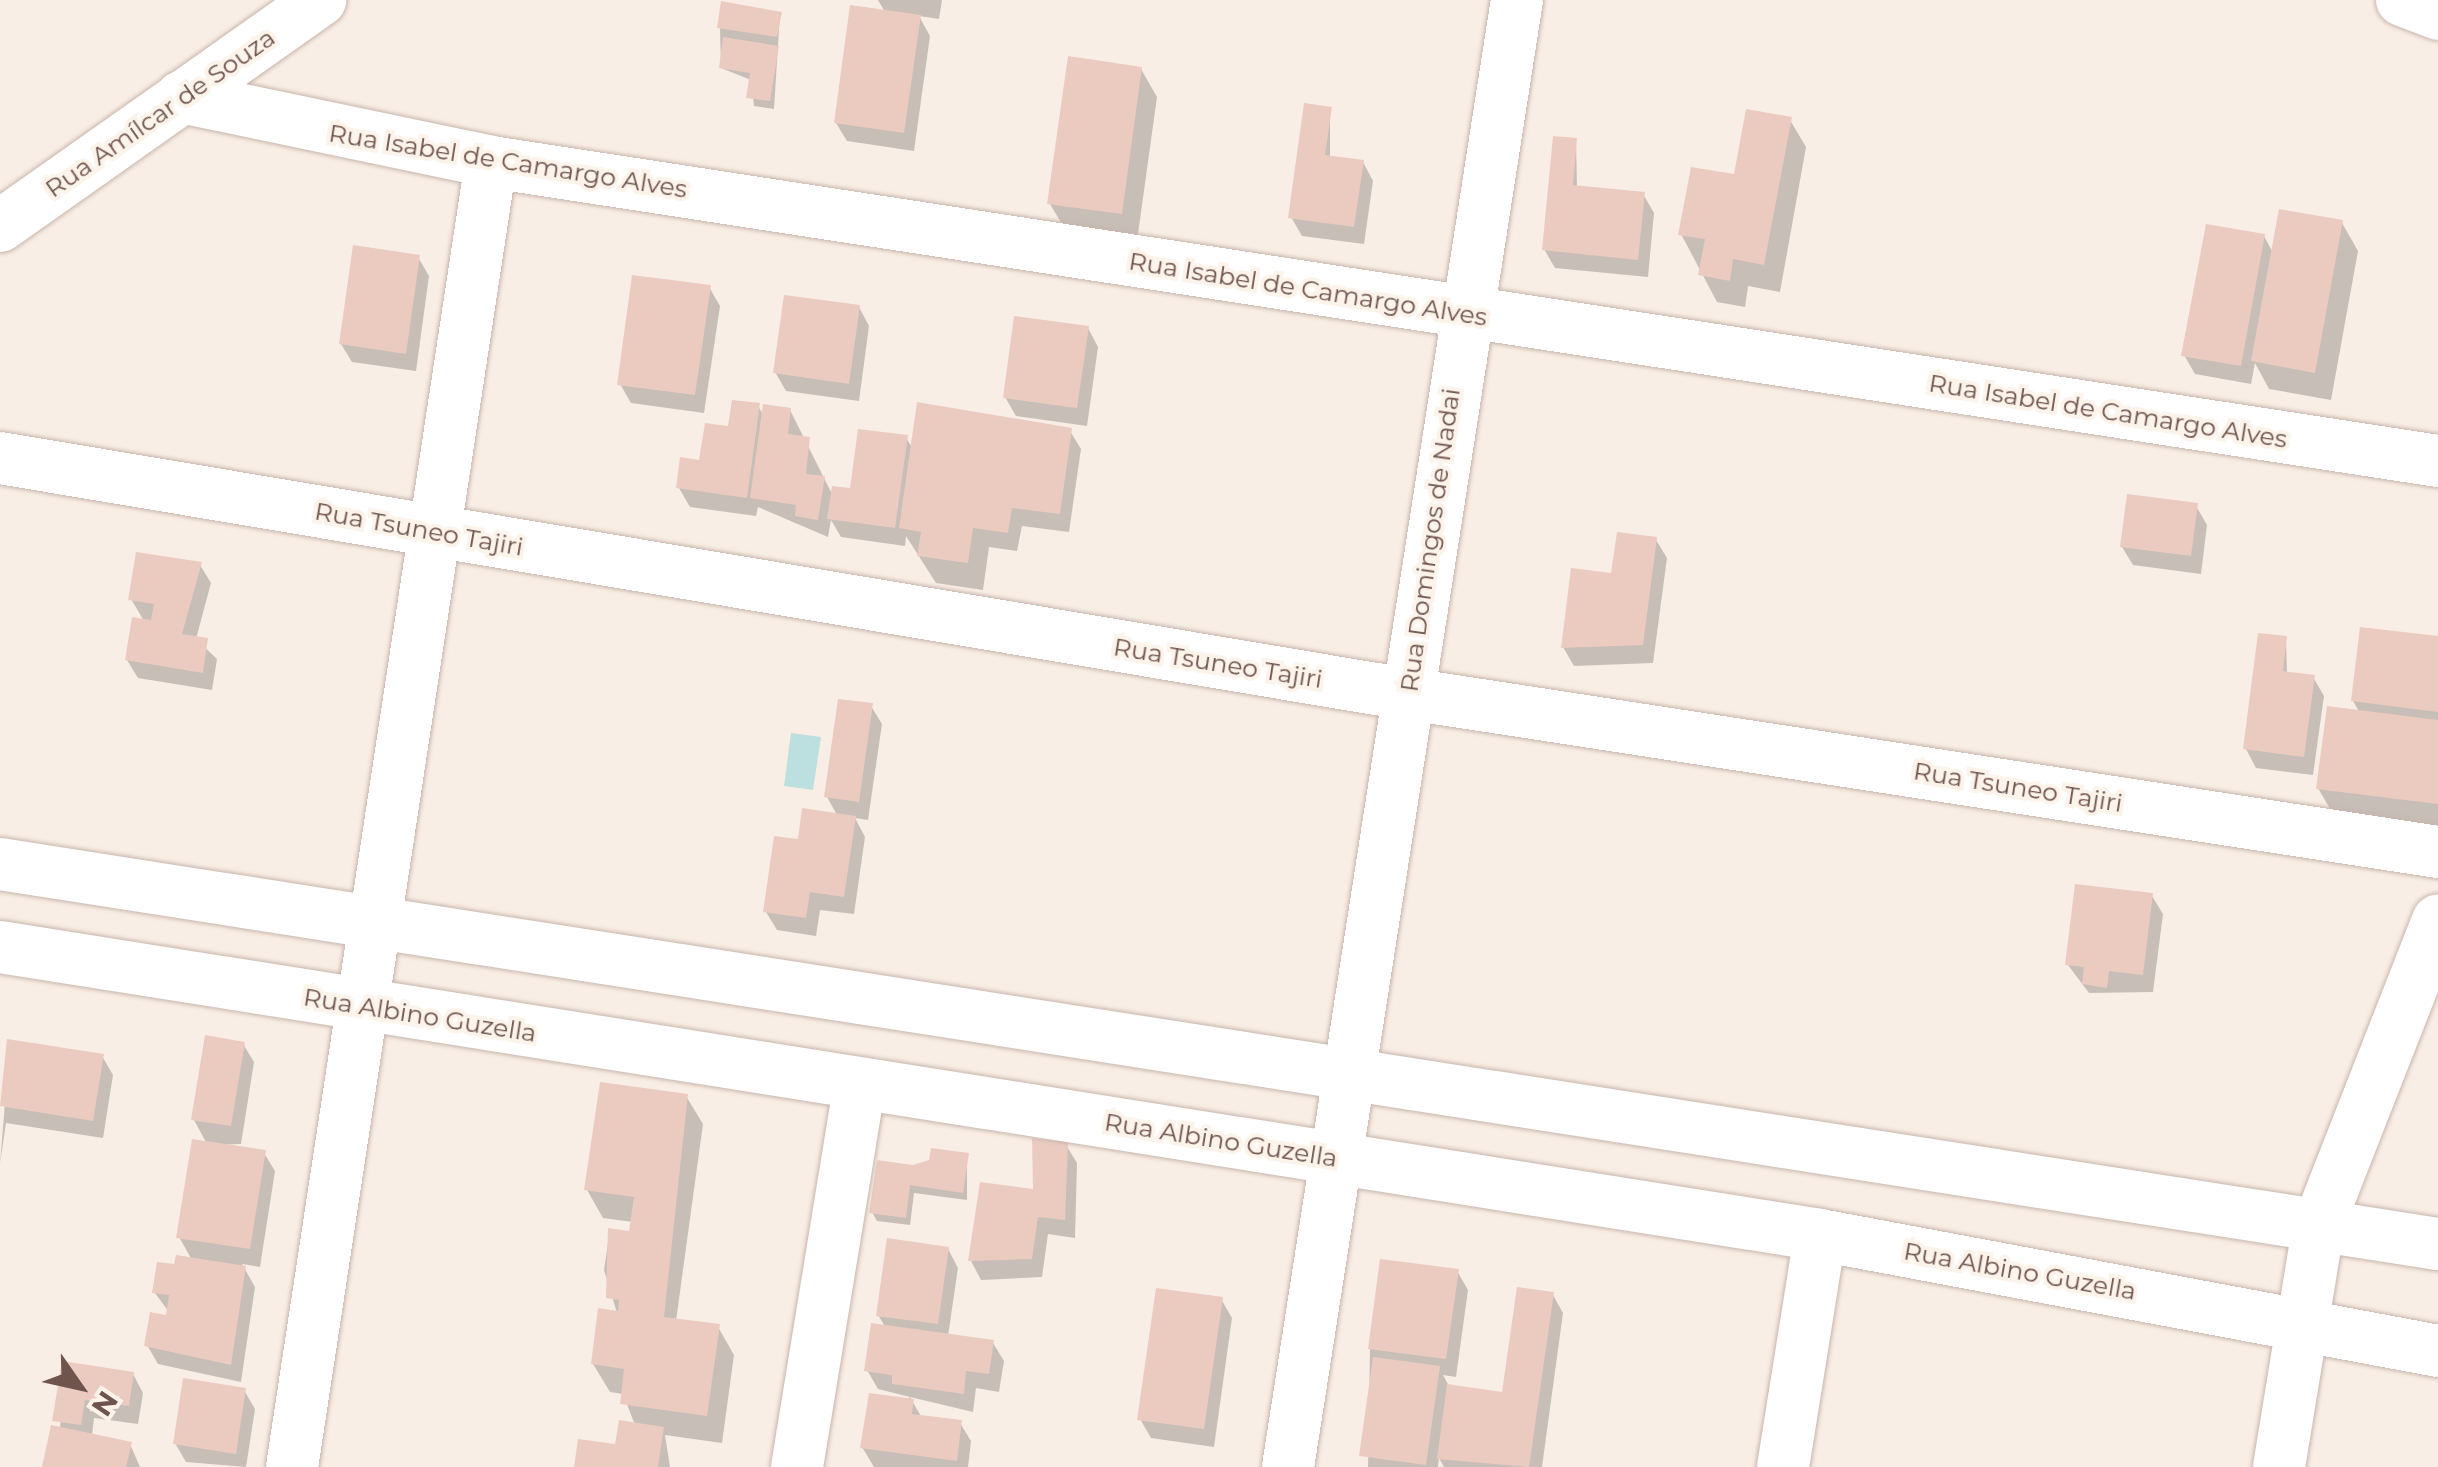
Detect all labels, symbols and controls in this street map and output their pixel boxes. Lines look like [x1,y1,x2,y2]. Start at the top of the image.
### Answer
street label: Rua Amílcar de Souza [39,22,281,204]
street label: Rua Isabel de Camargo Alves [327,118,689,204]
street label: Rua Isabel de Camargo Alves [1127,246,1489,332]
street label: Rua Isabel de Camargo Alves [1927,368,2289,454]
street label: Rua Domingos de Nadai [1394,386,1466,694]
street label: Rua Tsuneo Tajiri [312,496,526,562]
street label: Rua Tsuneo Tajiri [1111,632,1325,694]
street label: Rua Tsuneo Tajiri [1911,756,2125,818]
street label: Rua Albino Guzella [301,982,539,1048]
street label: Rua Albino Guzella [1102,1107,1340,1173]
street label: Rua Albino Guzella [1901,1236,2139,1306]
north arrow [30,1337,130,1437]
text: N [84,1385,125,1423]

